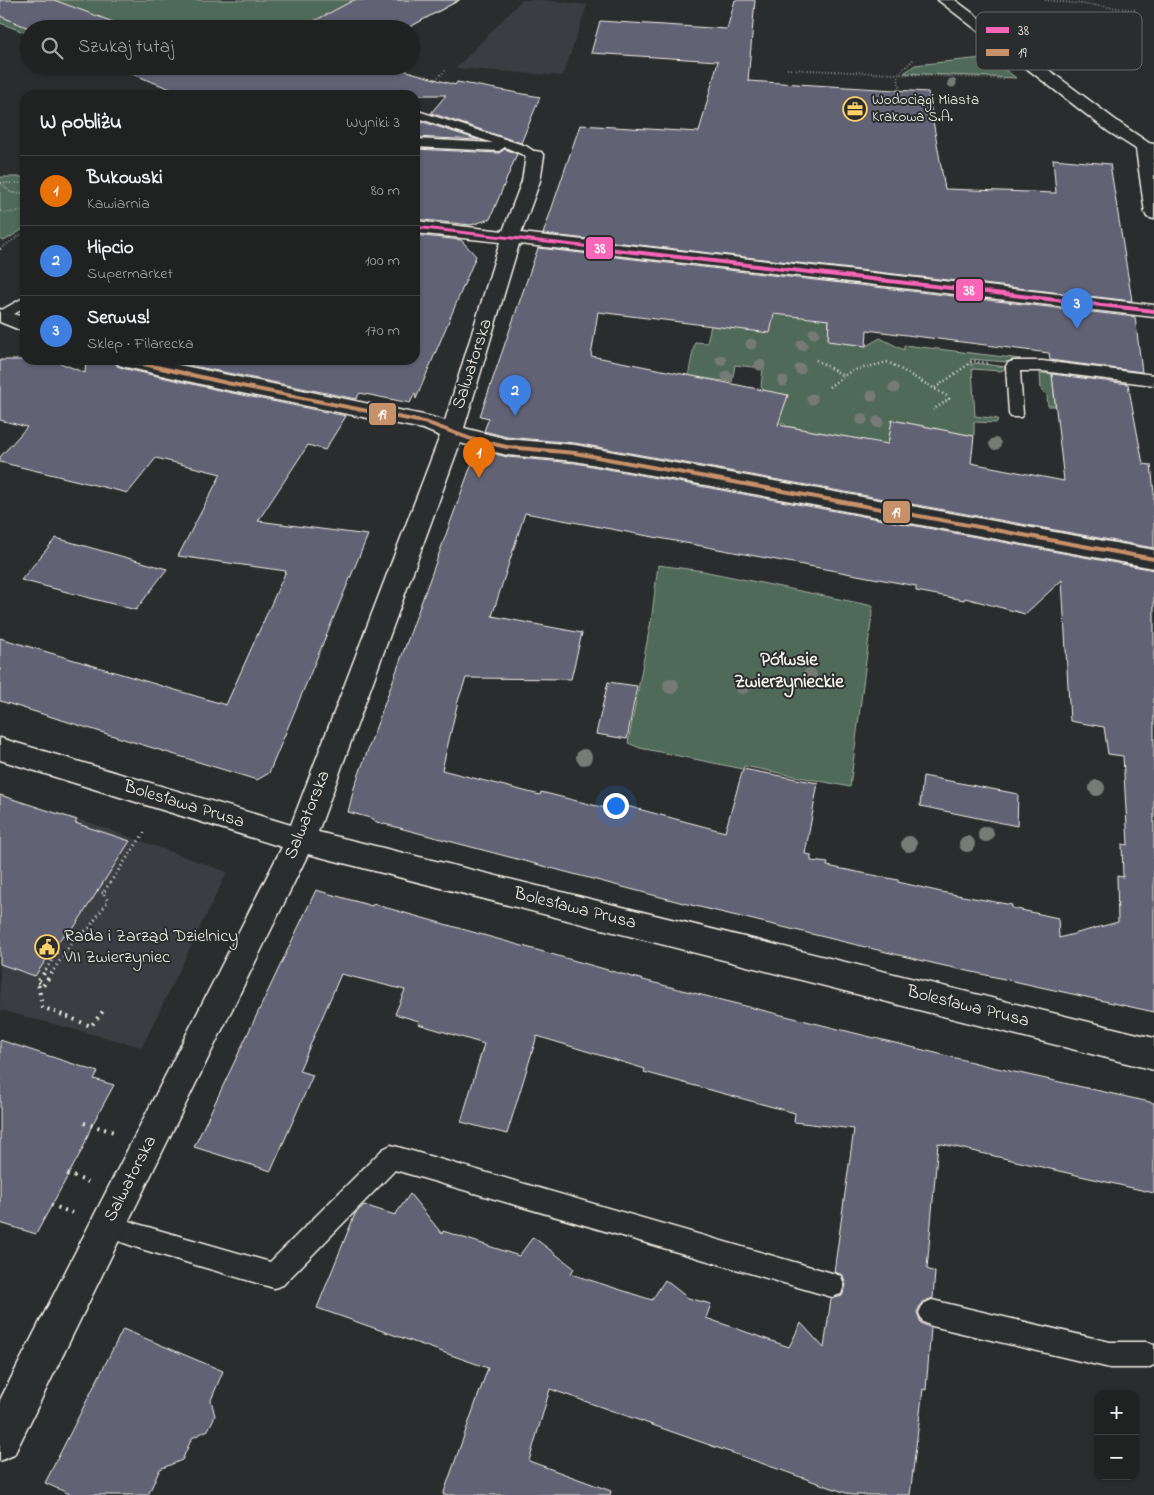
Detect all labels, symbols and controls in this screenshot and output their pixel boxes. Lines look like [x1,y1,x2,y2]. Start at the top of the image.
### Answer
legend [976,12,1142,70]
search box [20,20,420,75]
text: 38 [1018,21,1029,42]
icon: search [38,34,66,62]
text: Szukaj tutaj [78,34,174,61]
text: 19 [1018,43,1027,64]
place label: Wodociągi Miasta Krakowa S.A. [872,89,979,128]
office icon: Wodociągi Miasta Krakowa S.A. [842,96,868,122]
text: W pobliżu [40,108,122,138]
text: Wyniki: 3 [346,111,400,135]
text: Bukowski [87,165,163,192]
text: 1 [53,179,59,203]
text: 80 m [371,179,400,203]
text: Kawiarnia [87,192,150,216]
text: Hipcio [87,235,134,262]
line badge: 38 [585,236,614,260]
text: 38 [593,239,606,260]
text: 2 [52,249,60,273]
text: 100 m [365,249,400,273]
text: Supermarket [87,262,173,286]
line badge: 38 [955,278,984,302]
text: 38 [962,281,975,302]
pin: 3 [1061,288,1093,329]
text: Serwus! [87,305,149,332]
street label: Salwatorska [446,315,500,413]
text: 3 [53,319,59,343]
text: 170 m [365,319,400,343]
text: Sklep · Filarecka [87,332,194,356]
pin: 2 [499,375,531,416]
line badge: 19 [368,402,397,426]
text: 19 [378,405,387,426]
pin: 1 [463,437,495,478]
line badge: 19 [882,500,911,524]
text: 19 [892,503,901,524]
district label: Półwsie Zwierzynieckie [734,647,844,698]
street label: Salwatorska [278,767,338,863]
street label: Bolesława Prusa [119,774,248,836]
your location [603,793,629,819]
street label: Bolesława Prusa [510,881,639,937]
place label: Rada i Zarząd Dzielnicy VII Zwierzyniec [63,924,238,971]
public building icon: Rada i Zarząd Dzielnicy VII Zwierzyniec [34,934,60,960]
street label: Bolesława Prusa [903,979,1032,1035]
street label: Salwatorska [98,1131,164,1227]
map controls [1094,1390,1139,1480]
button: + [1094,1390,1139,1435]
button: − [1094,1435,1139,1480]

